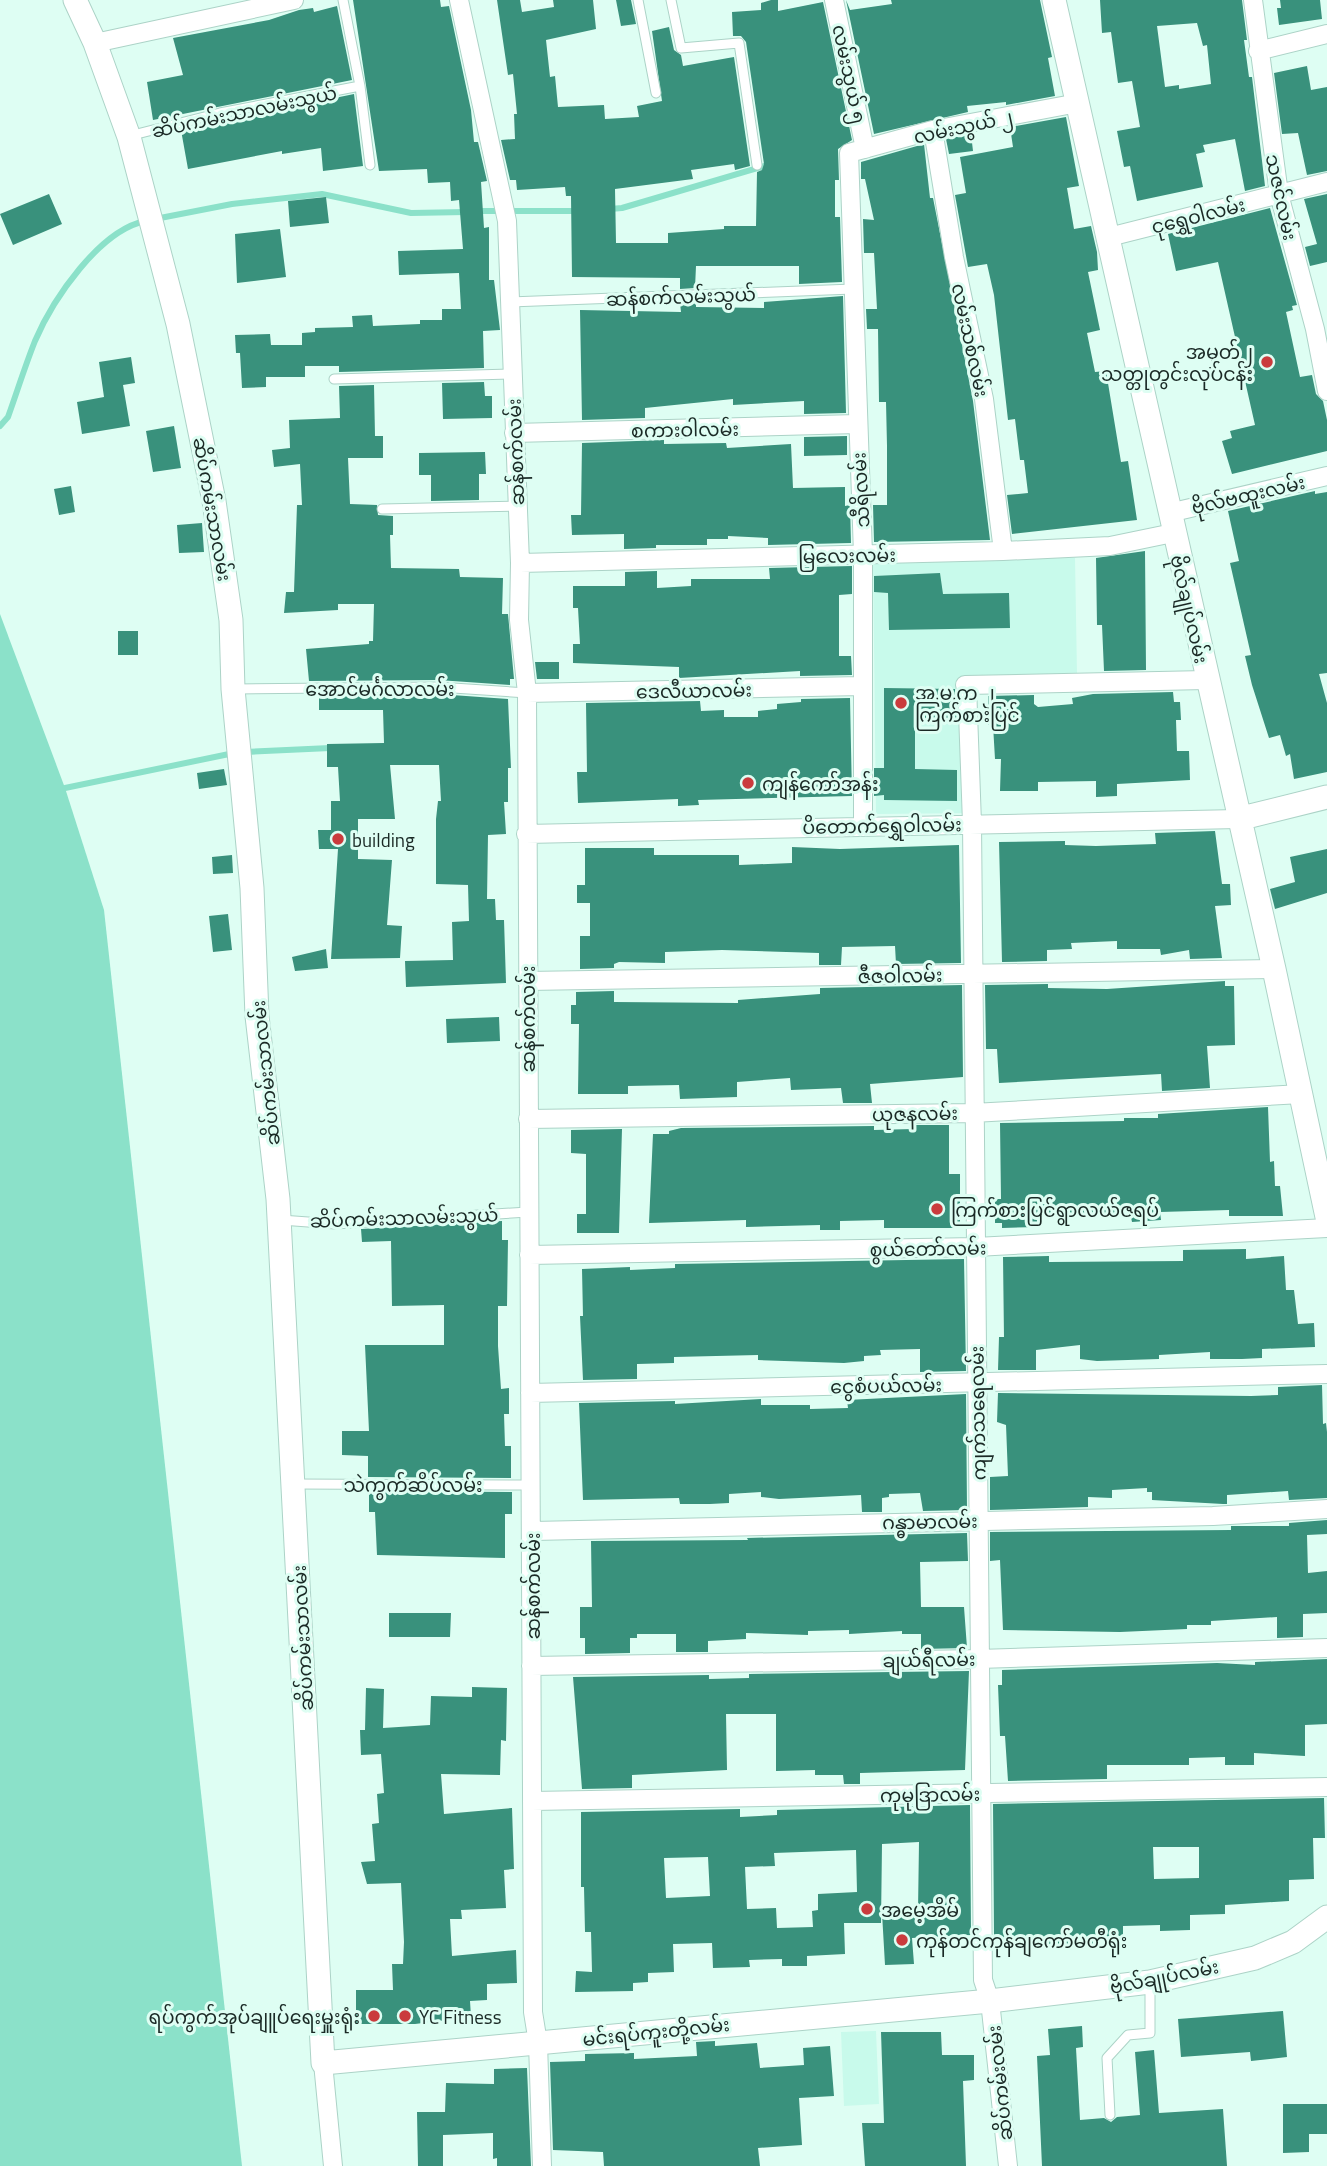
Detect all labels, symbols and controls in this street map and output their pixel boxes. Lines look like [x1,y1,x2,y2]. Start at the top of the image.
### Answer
street label: လမ်းသွယ် ၅ [823,22,875,127]
street label: ဆိပ်ကမ်းသာလမ်းသွယ် [149,77,340,147]
street label: လမ်းသွယ် ၂ [911,101,1016,153]
street label: သဇင်လမ်း [1259,151,1305,243]
street label: ငုရွှေဝါလမ်း [1148,189,1249,244]
street label: ဆန်စက်လမ်းသွယ် [606,279,757,315]
street label: လမ်းသစ်လမ်း [945,280,997,400]
place label: အမှတ်၂ သတ္တုတွင်းလုပ်ငန်း [1101,337,1253,391]
marker: အမှတ်၂ သတ္တုတွင်းလုပ်ငန်း [1259,354,1275,370]
street label: ဆန်စက်လမ်း [499,398,533,506]
street label: စကားဝါလမ်း [631,414,739,444]
street label: ဆိပ်ကမ်းသာလမ်း [186,435,240,583]
street label: သီရိလမ်း [844,452,878,528]
street label: ဗိုလ်ဗထူးလမ်း [1188,467,1308,524]
street label: မြလေးလမ်း [798,540,896,572]
street label: ဗိုလ်ချုပ်လမ်း [1161,552,1217,667]
street label: အောင်မင်္ဂလာလမ်း [305,674,455,703]
street label: ဒေလီယာလမ်း [636,674,752,706]
place label: အ.မ.က ၂ ကြက်စားပြင် [915,678,1020,731]
marker: အ.မ.က ၂ ကြက်စားပြင် [893,695,909,711]
place label: ကျန်ကော်အန်း [762,769,879,800]
marker: ကျန်ကော်အန်း [740,775,756,791]
street label: ပိတောက်ရွှေဝါလမ်း [802,809,962,843]
place label: building [352,825,415,854]
marker: building [330,831,346,847]
street label: ဇီဇဝါလမ်း [857,960,943,990]
street label: ဆန်စက်လမ်း [513,965,544,1073]
street label: ဆိပ်ကမ်းသာလမ်း [243,999,287,1147]
street label: ယုဇနလမ်း [872,1098,958,1131]
place label: ကြက်စားပြင်ရွာလယ်ဇရပ် [951,1195,1159,1226]
street label: ဆိပ်ကမ်းသာလမ်းသွယ် [309,1199,499,1237]
marker: ကြက်စားပြင်ရွာလယ်ဇရပ် [929,1201,945,1217]
street label: စွယ်တော်လမ်း [869,1232,987,1266]
street label: ကျက်သရေလမ်း [961,1345,995,1481]
street label: ငွေစံပယ်လမ်း [830,1370,942,1402]
street label: သဲကွက်ဆိပ်လမ်း [343,1470,483,1501]
street label: ဂန္ဓာမာလမ်း [882,1506,978,1539]
street label: ဆန်စက်လမ်း [518,1532,549,1640]
street label: ဆိပ်ကမ်းသာလမ်း [284,1564,320,1712]
street label: ချယ်ရီလမ်း [882,1644,976,1676]
street label: ကုမုဒြာလမ်း [880,1779,980,1812]
place label: အမေ့အိမ် [881,1895,959,1924]
marker: အမေ့အိမ် [859,1901,875,1917]
place label: ကုန်တင်ကုန်ချကော်မတီရုံး [916,1926,1127,1958]
marker: ကုန်တင်ကုန်ချကော်မတီရုံး [894,1932,910,1948]
street label: ဗိုလ်ချုပ်လမ်း [1107,1951,1222,2004]
place label: ရပ်ကွက်အုပ်ချူပ်ရေးမှူးရုံး [149,2002,360,2034]
place label: YC Fitness [419,2002,502,2031]
marker: ရပ်ကွက်အုပ်ချူပ်ရေးမှူးရုံး [366,2008,382,2024]
marker: YC Fitness [397,2008,413,2024]
street label: မင်းရပ်ကူးတို့လမ်း [581,2009,731,2056]
street label: ဆိပ်ကမ်းလမ်း [979,2024,1019,2142]

